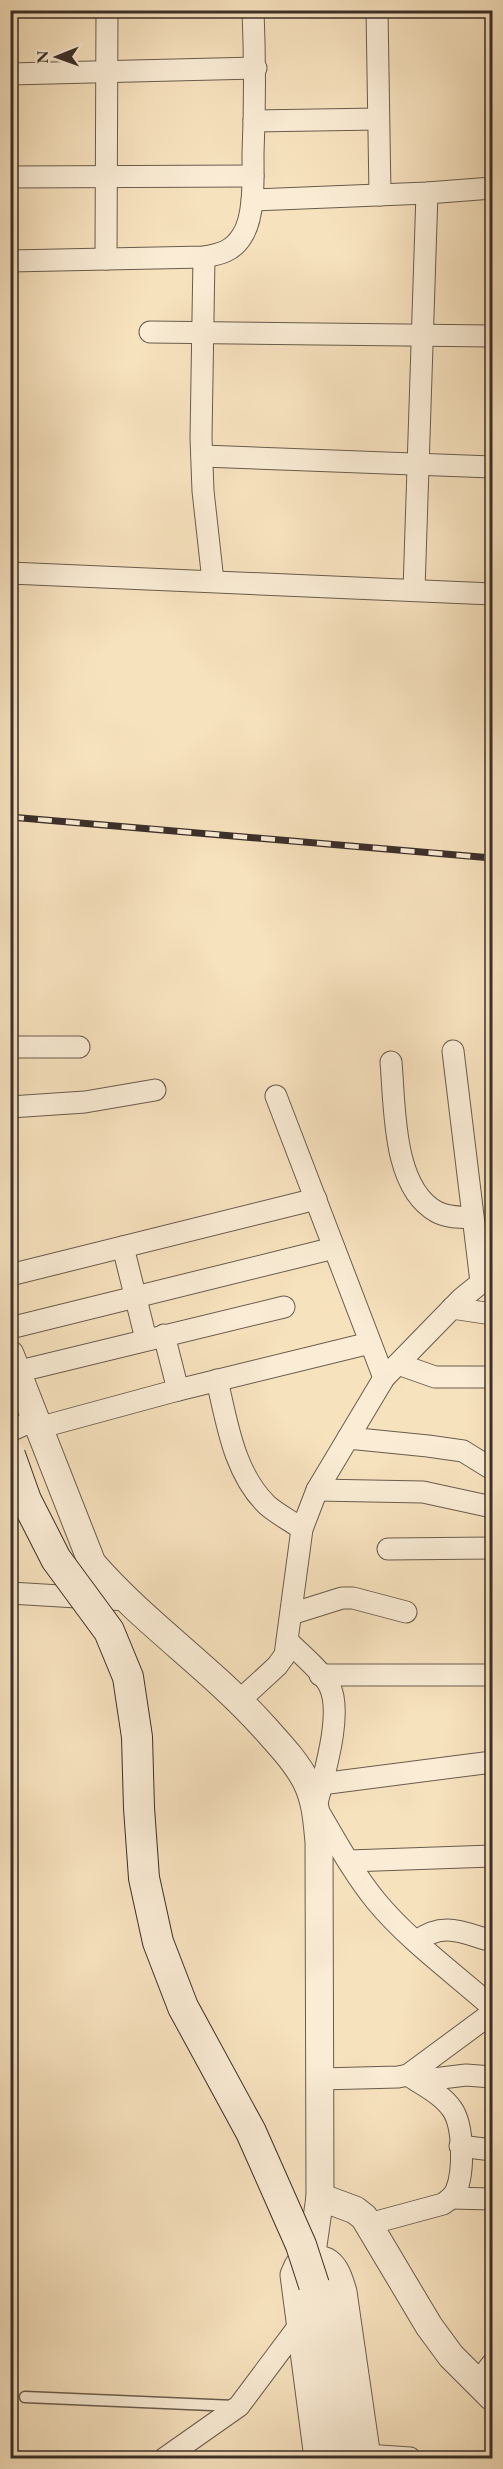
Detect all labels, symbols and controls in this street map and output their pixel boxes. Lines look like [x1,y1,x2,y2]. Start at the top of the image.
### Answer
north arrow [27,27,87,87]
text: N [32,51,53,64]

